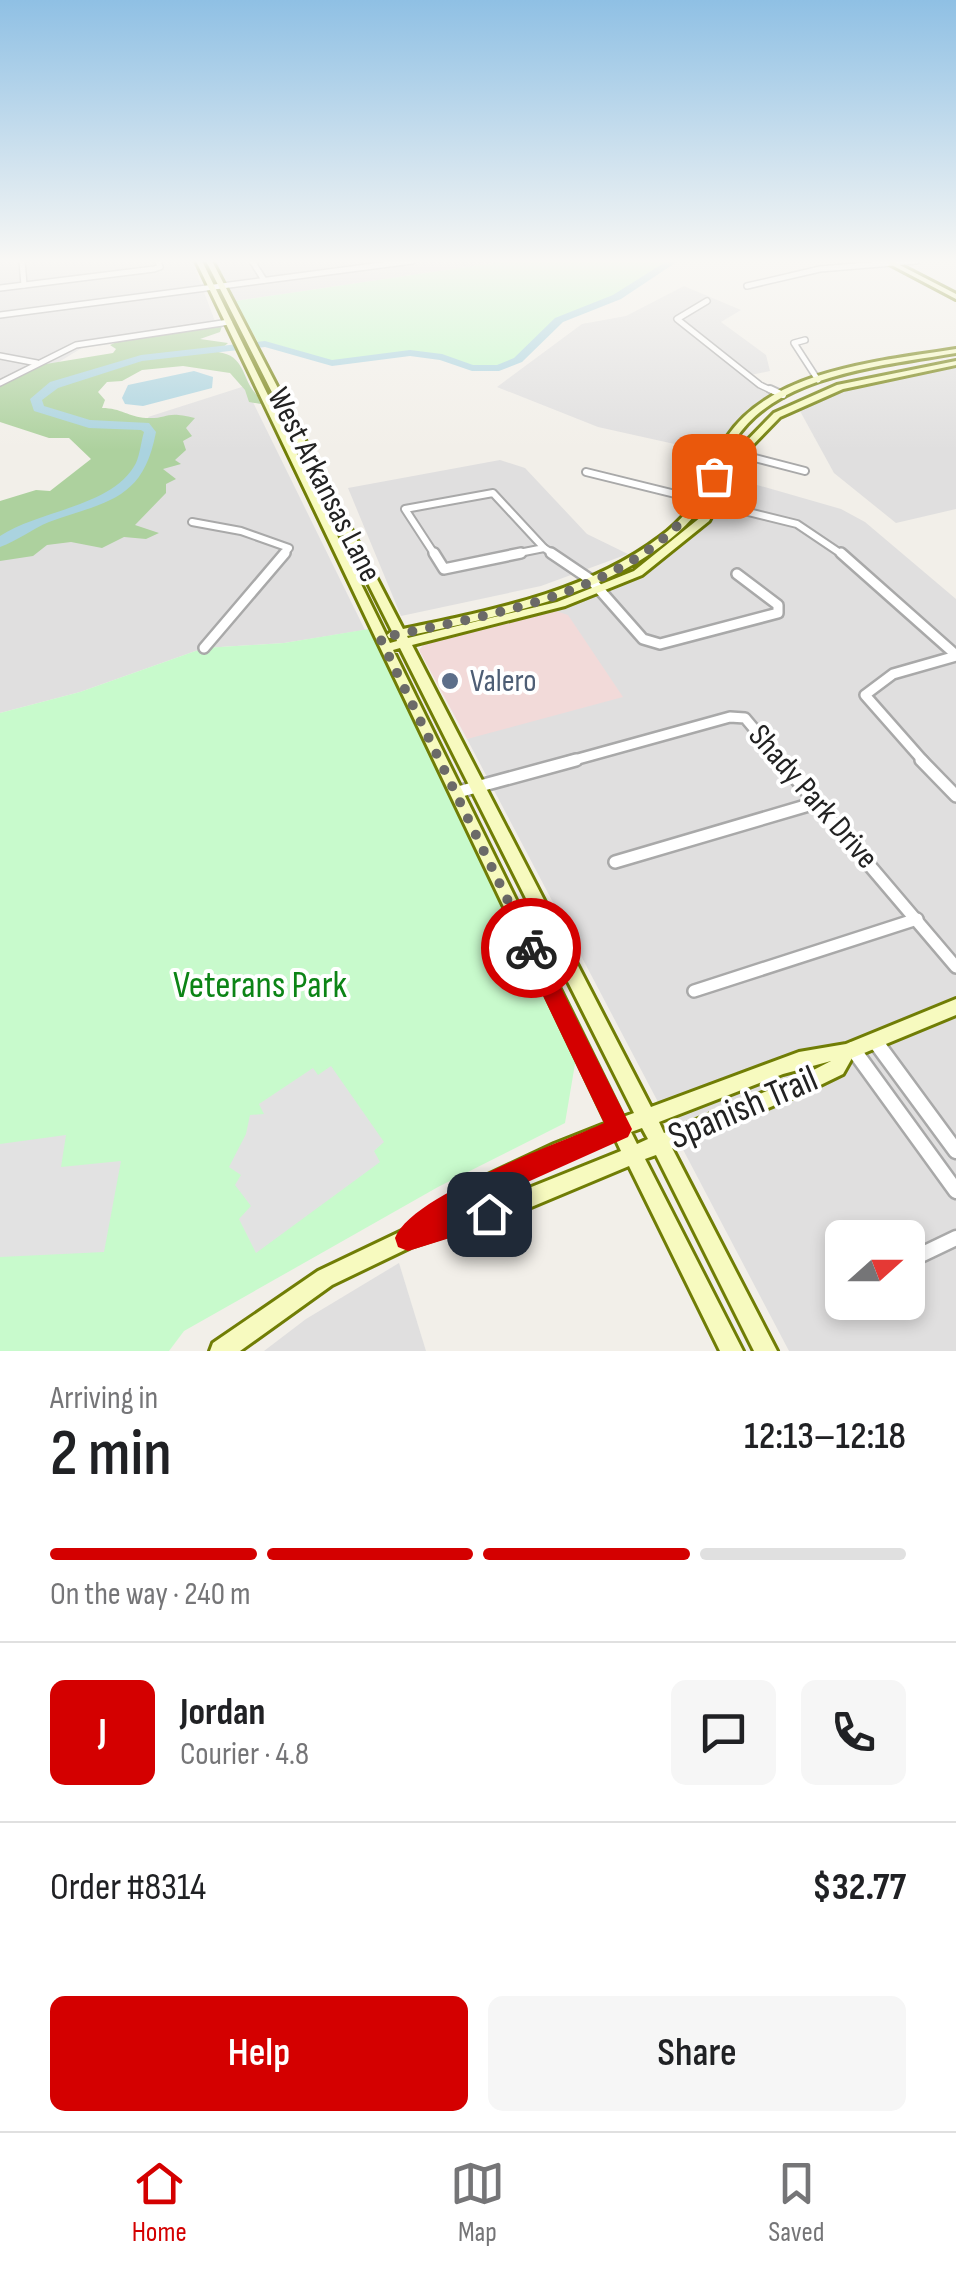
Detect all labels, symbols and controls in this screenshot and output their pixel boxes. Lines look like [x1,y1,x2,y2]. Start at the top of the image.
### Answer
street label: West Arkansas Lane [258,382,390,588]
pin [672,434,757,519]
icon: bag [687,449,742,504]
place label: Valero [470,662,537,701]
marker: Valero [439,670,461,692]
street label: Shady Park Drive [740,717,886,877]
courier [481,898,581,998]
icon: bike [504,921,559,976]
park label: Veterans Park [173,963,348,1008]
street label: Spanish Trail [662,1057,824,1159]
pin [447,1172,532,1257]
icon: home [462,1187,517,1242]
north arrow [825,1220,925,1320]
map controls [825,1220,925,1320]
text: Arriving in [50,1379,158,1418]
text: 12:13–12:18 [744,1414,906,1459]
text: 2 min [50,1416,172,1494]
text: On the way · 240 m [50,1575,251,1614]
button: chat [671,1680,776,1785]
button: phone [801,1680,906,1785]
text: Jordan [180,1690,265,1735]
text: J [98,1710,107,1755]
text: Courier · 4.8 [180,1735,309,1774]
text: Order #8314 [50,1865,206,1910]
text: $32.77 [812,1865,906,1910]
button: Help [50,1996,468,2111]
button: Share [488,1996,906,2111]
tab: Home [132,2156,187,2249]
tab: Map [450,2156,505,2249]
tab: Saved [768,2156,824,2249]

